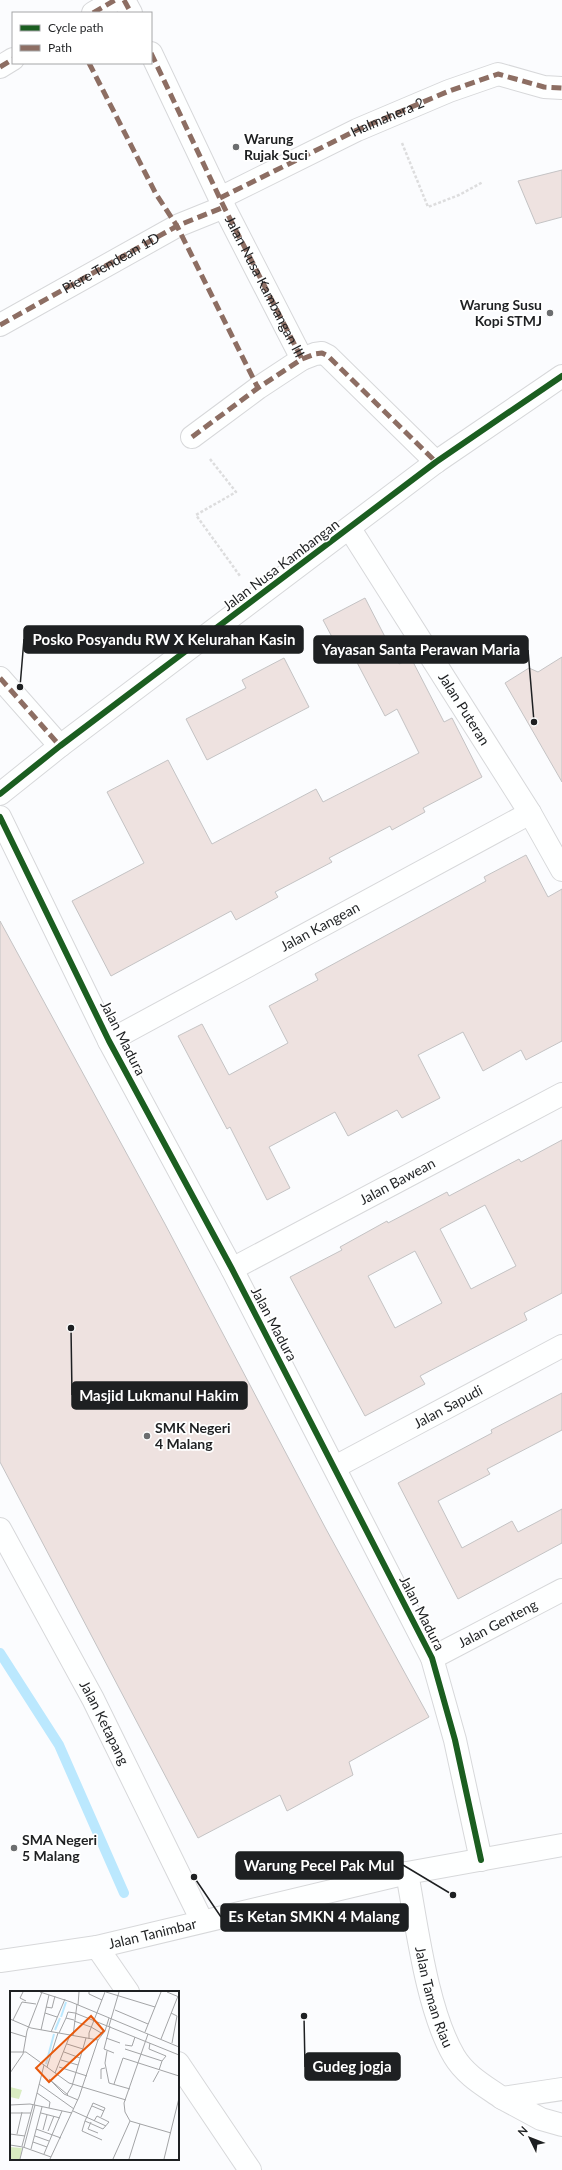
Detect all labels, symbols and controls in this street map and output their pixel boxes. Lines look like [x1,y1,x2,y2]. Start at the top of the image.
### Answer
legend [12,12,152,64]
text: Cycle path [48,20,103,35]
text: Path [48,40,72,55]
street label: Halmahera 2 [348,94,427,140]
place label: Warung Rujak Suci [244,130,308,163]
marker: Warung Rujak Suci [231,142,241,152]
street label: Jalan Nusa Kambangan III [222,213,309,360]
street label: Piere Tendean 1D [59,229,162,297]
place label: Warung Susu Kopi STMJ [460,296,542,329]
marker: Warung Susu Kopi STMJ [545,308,555,318]
street label: Jalan Nusa Kambangan [219,515,342,614]
callout: Posko Posyandu RW X Kelurahan Kasin [24,626,303,653]
text: Posko Posyandu RW X Kelurahan Kasin [33,630,295,648]
callout: Yayasan Santa Perawan Maria [314,636,528,663]
text: Yayasan Santa Perawan Maria [321,640,520,658]
street label: Jalan Puteran [435,669,494,748]
street label: Jalan Kangean [277,898,362,955]
street label: Jalan Madura [97,998,150,1078]
street label: Jalan Bawean [356,1154,438,1208]
street label: Jalan Madura [248,1284,301,1364]
street label: Jalan Sapudi [410,1381,485,1432]
callout: Masjid Lukmanul Hakim [72,1382,247,1409]
text: Masjid Lukmanul Hakim [79,1386,239,1404]
place label: SMK Negeri 4 Malang [155,1419,230,1452]
marker: SMK Negeri 4 Malang [142,1431,152,1441]
street label: Jalan Madura [396,1573,449,1653]
street label: Jalan Genteng [455,1596,540,1651]
street label: Jalan Ketapang [76,1677,133,1767]
place label: SMA Negeri 5 Malang [22,1831,97,1864]
marker: SMA Negeri 5 Malang [9,1843,19,1853]
callout: Warung Pecel Pak Mul [236,1852,403,1879]
text: Warung Pecel Pak Mul [244,1856,394,1874]
callout: Es Ketan SMKN 4 Malang [221,1904,408,1931]
text: Es Ketan SMKN 4 Malang [228,1907,400,1925]
street label: Jalan Tanimbar [107,1915,198,1952]
street label: Jalan Taman Riau [412,1945,457,2050]
inset map [10,1991,179,2160]
callout: Gudeg jogja [305,2053,400,2080]
text: Gudeg jogja [312,2057,392,2075]
north arrow [510,2118,550,2158]
text: N [515,2123,530,2138]

